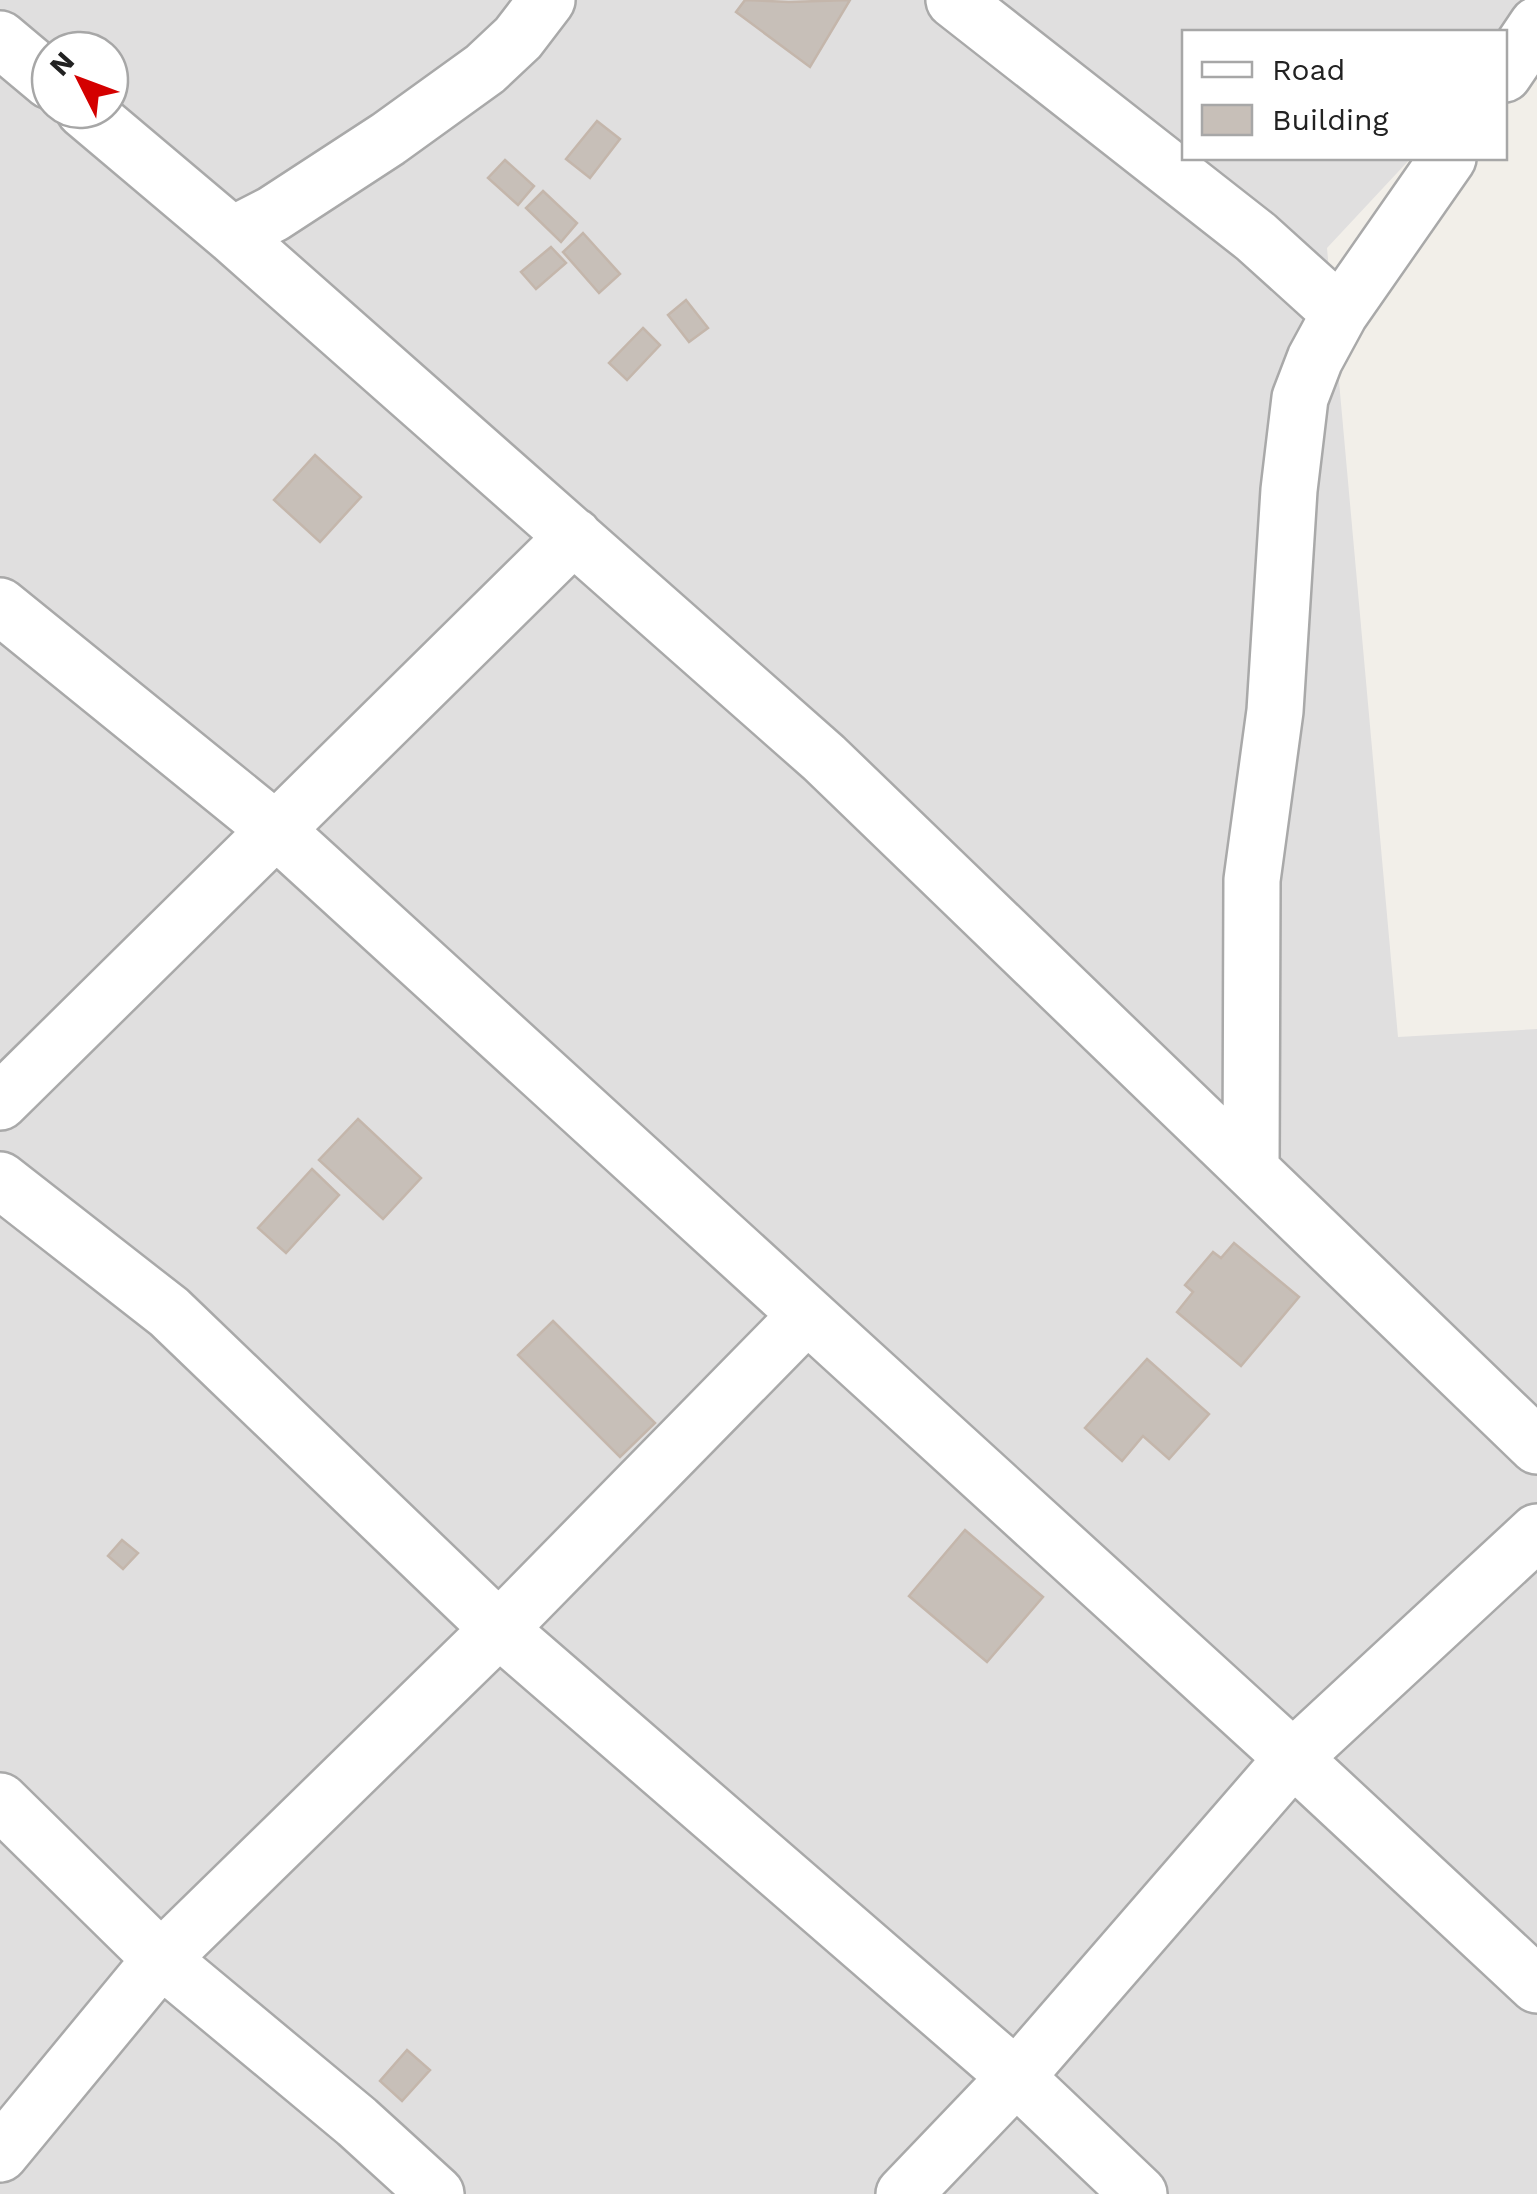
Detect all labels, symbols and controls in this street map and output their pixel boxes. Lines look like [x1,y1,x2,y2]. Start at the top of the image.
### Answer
north arrow [30,30,130,130]
legend [1182,30,1507,160]
text: N [43,45,81,82]
text: Road [1272,52,1345,87]
text: Building [1272,102,1389,137]

